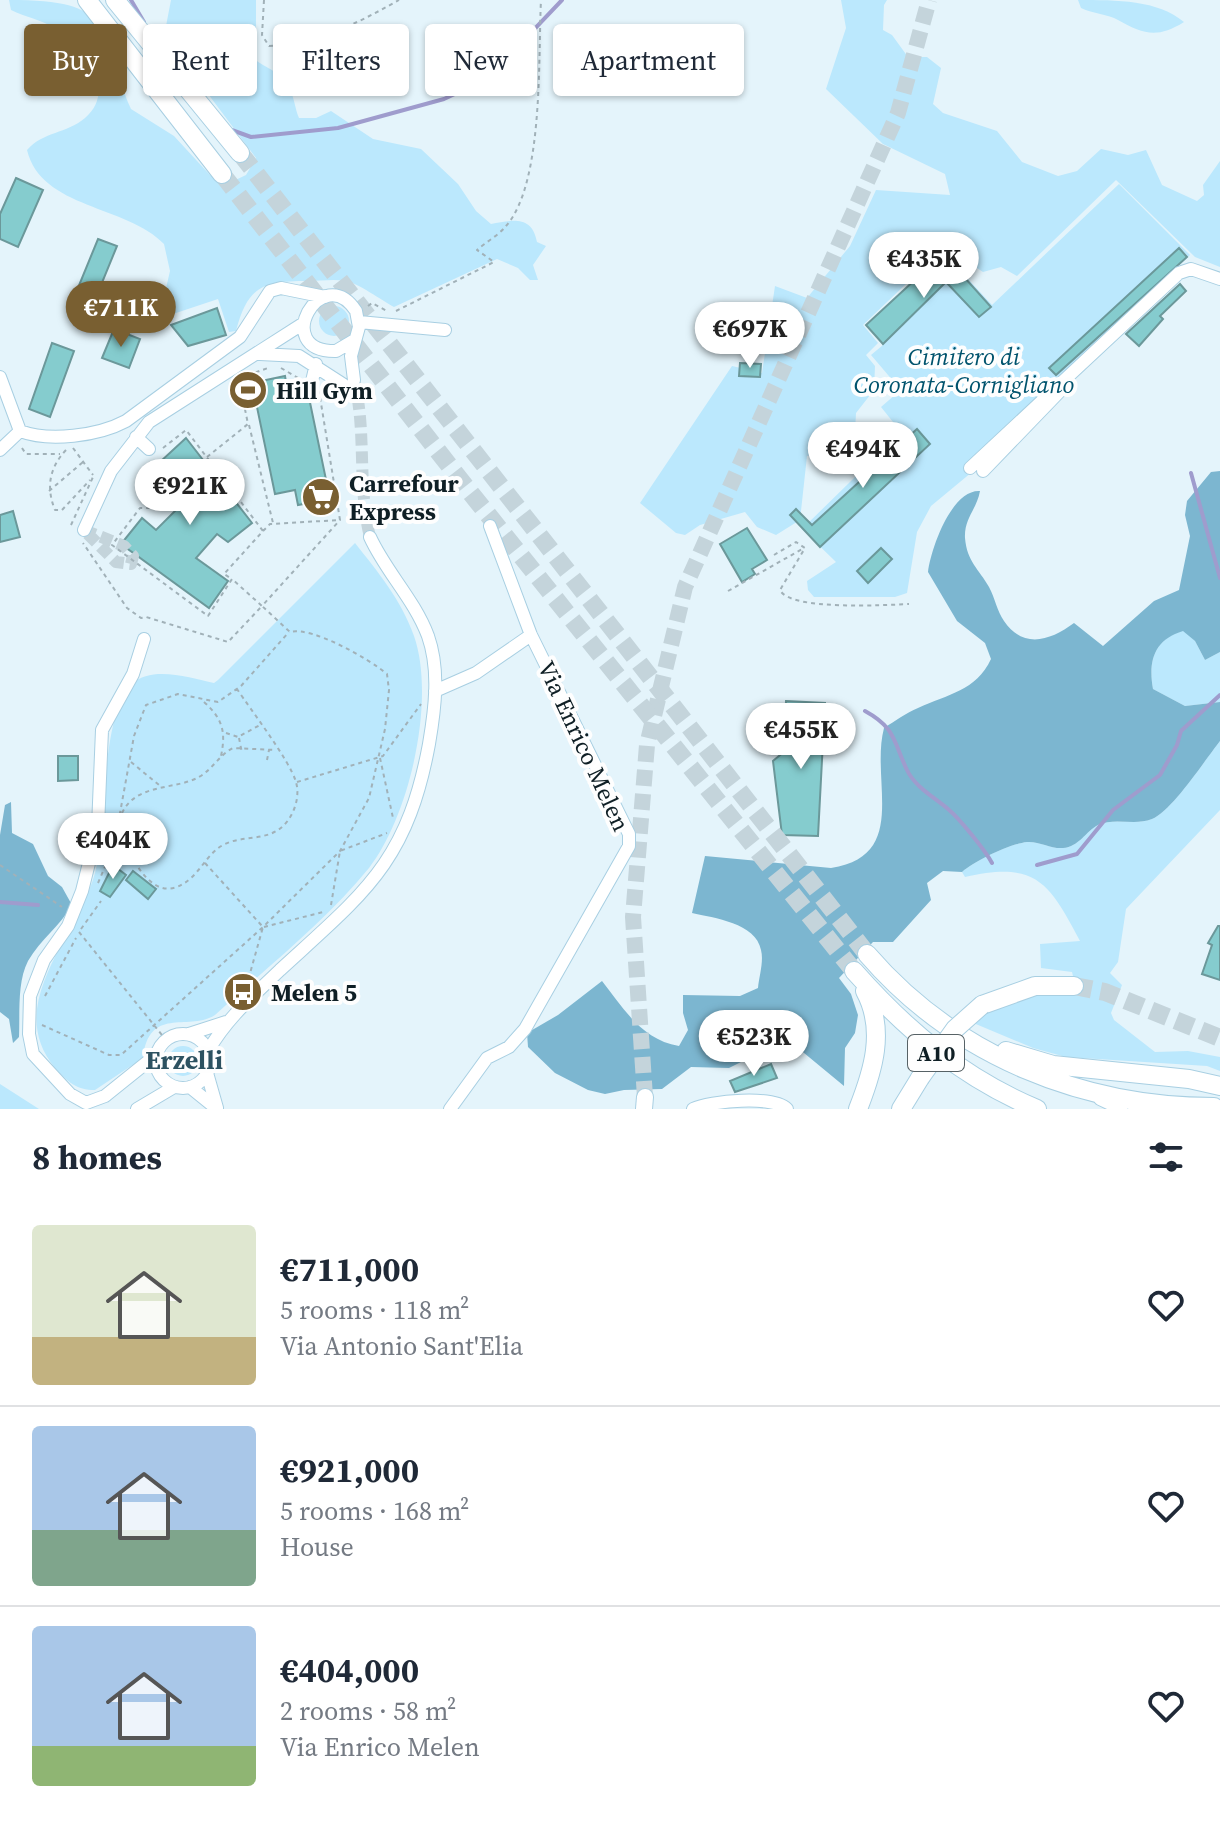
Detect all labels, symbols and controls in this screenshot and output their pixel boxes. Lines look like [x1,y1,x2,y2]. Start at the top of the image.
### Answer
chip: Buy [24,24,127,96]
chip: Rent [143,24,257,96]
chip: Filters [273,24,409,96]
chip: New [425,24,537,96]
chip: Apartment [553,24,744,96]
pin: €435K [868,232,980,300]
text: €435K [887,240,961,276]
pin: €711K [65,281,177,349]
text: €711K [84,289,158,325]
pin: €697K [694,302,806,370]
text: €697K [713,310,787,346]
park label: Cimitero di Coronata-Cornigliano [854,340,1075,401]
sports icon: Hill Gym [227,369,269,411]
place label: Hill Gym [276,374,373,407]
pin: €494K [807,422,919,490]
text: €494K [826,430,900,466]
pin: €921K [134,459,246,527]
text: €921K [153,467,227,503]
place label: Carrefour Express [349,467,459,528]
supermarket icon: Carrefour Express [300,476,342,518]
street label: Via Enrico Melen [530,655,638,837]
pin: €455K [745,703,857,771]
text: €455K [764,711,838,747]
pin: €404K [57,813,169,881]
text: €404K [76,821,150,857]
bus stop icon: Melen 5 [222,971,264,1013]
place label: Melen 5 [271,976,357,1009]
pin: €523K [698,1010,810,1078]
text: €523K [717,1018,791,1054]
road number: A10 [908,1035,964,1071]
district label: Erzelli [145,1042,223,1078]
text: 8 homes [32,1134,162,1180]
icon: filters [1144,1135,1188,1179]
text: €711,000 [280,1246,419,1292]
icon: home [96,1257,192,1353]
icon: heart [1144,1283,1188,1327]
text: 5 rooms · 118 m² [280,1292,469,1328]
text: Via Antonio Sant'Elia [280,1328,523,1364]
text: €921,000 [280,1447,419,1493]
icon: home [96,1458,192,1554]
icon: heart [1144,1484,1188,1528]
text: 5 rooms · 168 m² [280,1493,469,1529]
text: House [280,1529,354,1565]
text: €404,000 [280,1647,419,1693]
icon: home [96,1658,192,1754]
icon: heart [1144,1684,1188,1728]
text: 2 rooms · 58 m² [280,1693,456,1729]
text: Via Enrico Melen [280,1729,480,1765]

